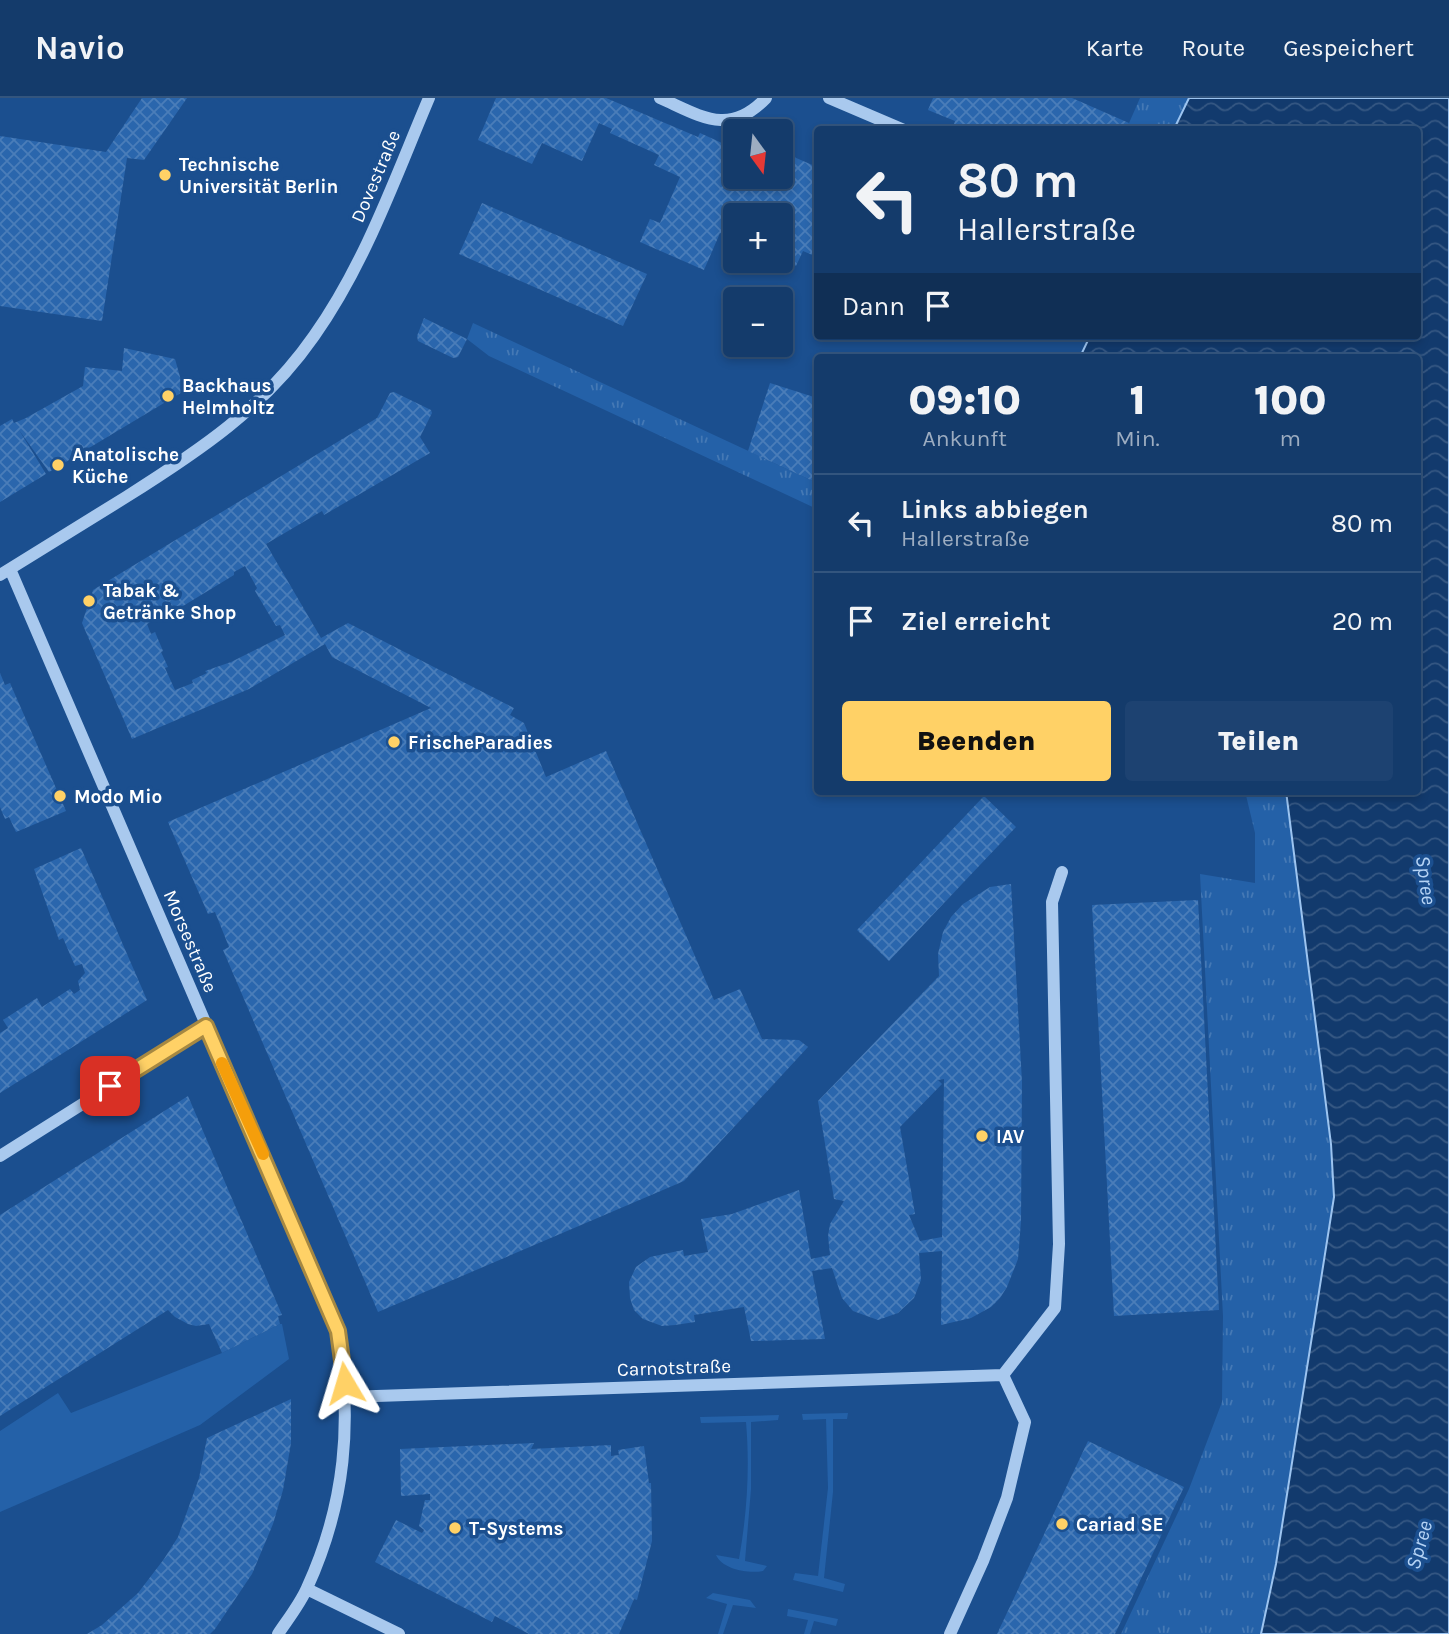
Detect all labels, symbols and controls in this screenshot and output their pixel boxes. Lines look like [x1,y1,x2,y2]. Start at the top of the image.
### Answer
text: Navio [35,29,125,67]
text: Karte [1086,34,1144,62]
text: Route [1182,34,1245,62]
text: Gespeichert [1283,34,1414,62]
north arrow [723,119,793,189]
map controls [723,119,793,357]
street label: Dovestraße [347,127,405,226]
text: 80 m [957,152,1079,209]
place label: Technische Universität Berlin [179,154,338,198]
icon: left [842,154,933,245]
marker: Technische Universität Berlin [157,167,173,183]
button: + [723,203,793,273]
text: Hallerstraße [957,211,1136,248]
button: − [723,287,793,357]
icon: arrive [919,287,957,325]
text: Dann [842,291,905,322]
place label: Backhaus Helmholtz [182,375,275,419]
text: 09:10 [908,375,1021,425]
text: 1 [1129,375,1146,425]
text: 100 [1254,375,1327,425]
marker: Backhaus Helmholtz [160,388,176,404]
text: Ankunft [922,425,1007,452]
text: Min. [1115,425,1160,452]
text: m [1280,425,1301,452]
place label: Anatolische Küche [72,444,179,488]
marker: Anatolische Küche [50,457,66,473]
text: Links abbiegen [901,494,1089,525]
icon: left [842,504,880,542]
text: 80 m [1331,508,1393,539]
text: Hallerstraße [901,525,1030,552]
place label: Tabak & Getränke Shop [103,580,236,624]
marker: Tabak & Getränke Shop [81,593,97,609]
icon: arrive [842,602,880,640]
text: Ziel erreicht [901,606,1051,637]
text: 20 m [1332,606,1393,637]
button: Beenden [842,701,1111,781]
button: Teilen [1125,701,1393,781]
place label: FrischeParadies [408,732,553,754]
marker: FrischeParadies [386,734,402,750]
place label: Modo Mio [74,786,162,808]
marker: Modo Mio [52,788,68,804]
water label: Spree [1411,854,1441,906]
street label: Morsestraße [159,887,221,996]
pin [80,1056,140,1116]
icon: arrive [91,1067,129,1105]
place label: IAV [996,1126,1025,1148]
marker: IAV [974,1128,990,1144]
position arrow [308,1346,382,1420]
street label: Carnotstraße [617,1355,731,1381]
place label: Cariad SE [1076,1514,1164,1536]
marker: Cariad SE [1054,1516,1070,1532]
place label: T-Systems [469,1518,564,1540]
water label: Spree [1401,1518,1437,1572]
marker: T-Systems [447,1520,463,1536]

